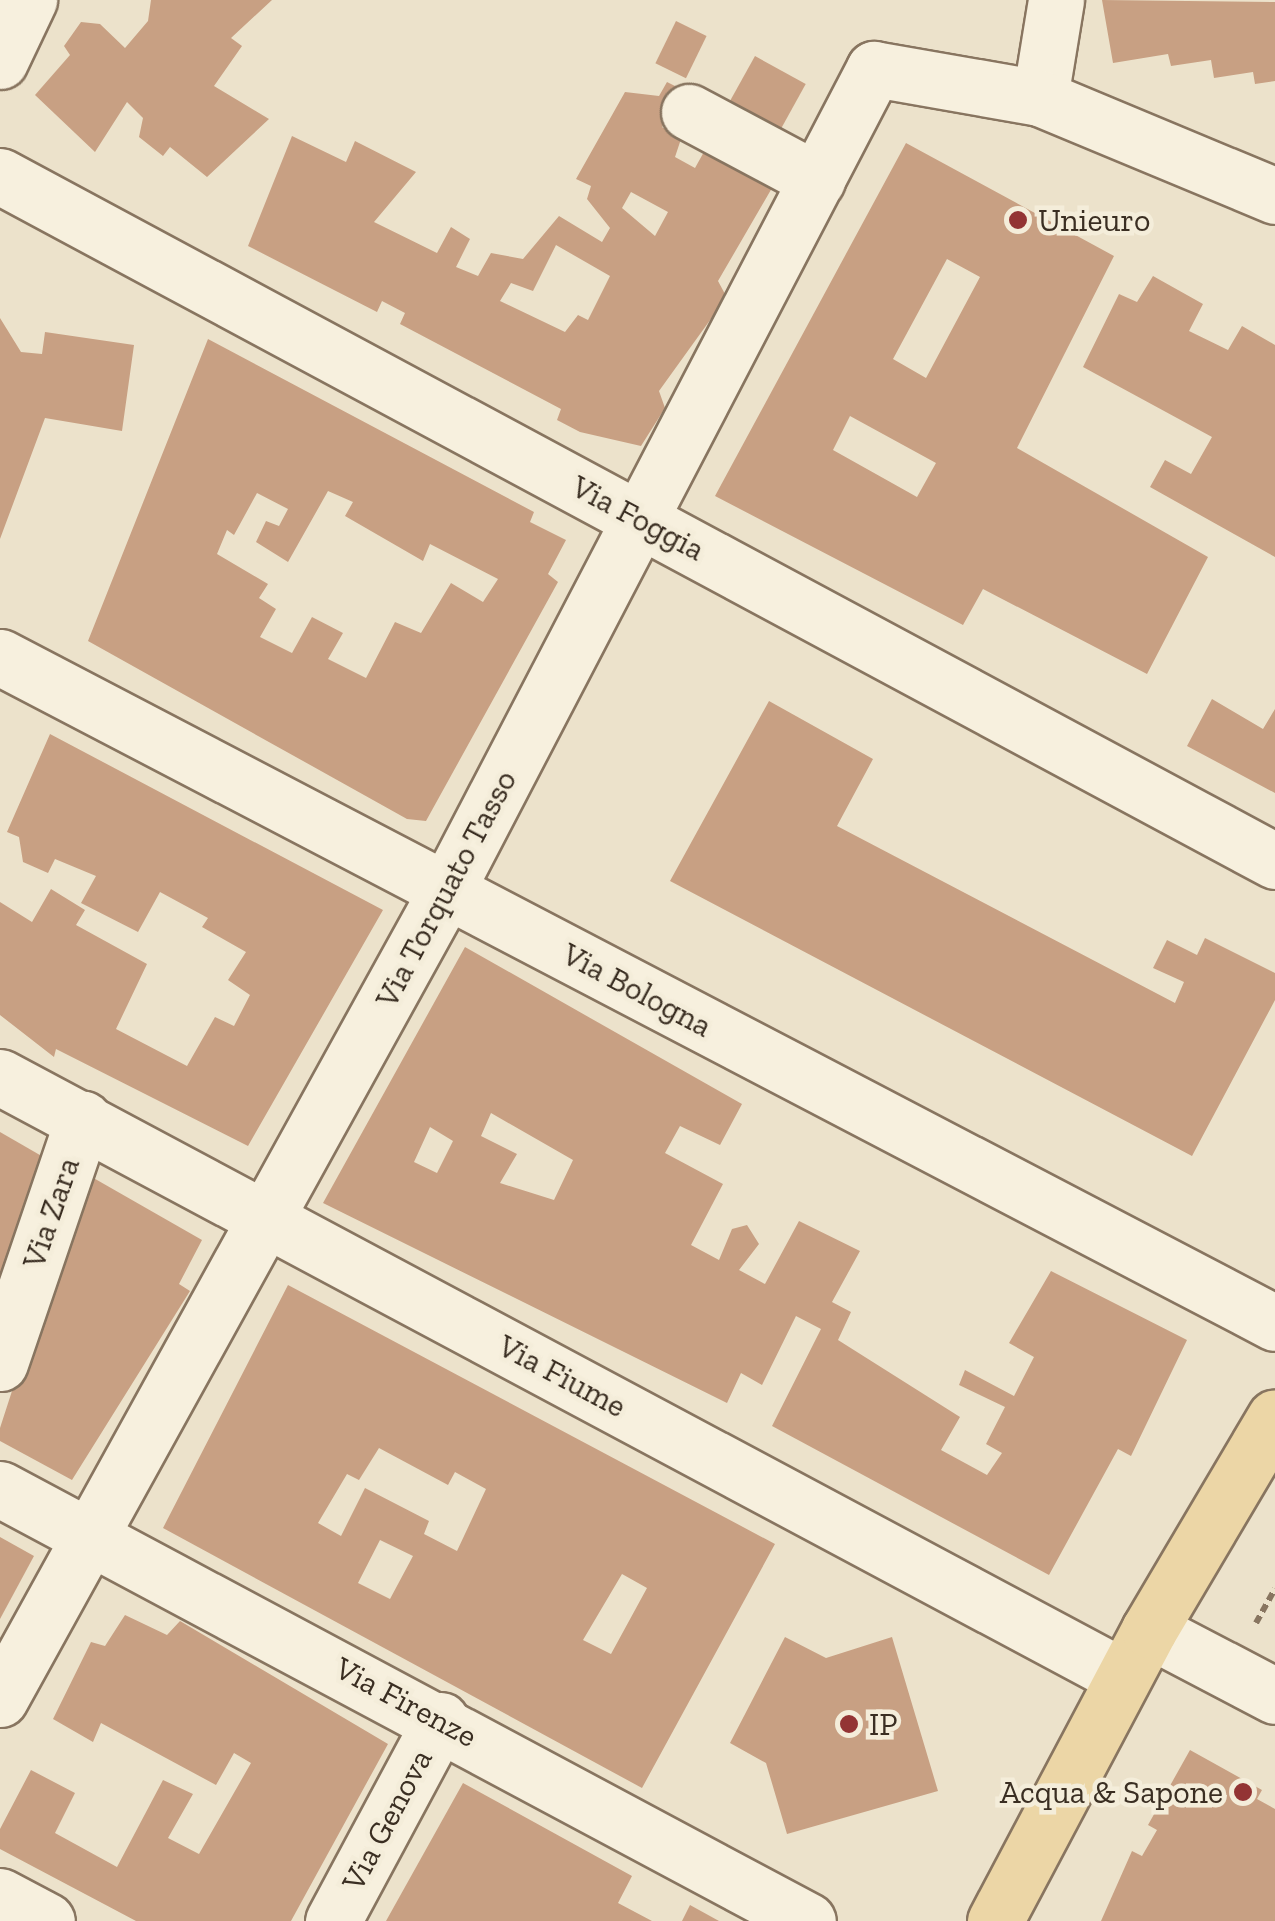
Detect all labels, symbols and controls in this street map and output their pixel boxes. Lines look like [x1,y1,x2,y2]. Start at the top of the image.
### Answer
place label: Unieuro [1038,201,1150,239]
marker: Unieuro [1007,209,1029,231]
street label: Via Foggia [565,467,711,569]
street label: Via Torquato Tasso [367,763,525,1015]
street label: Via Bologna [556,935,718,1045]
street label: Via Zara [14,1153,88,1273]
street label: Via Fiume [492,1326,632,1426]
street label: Via Firenze [328,1649,484,1755]
place label: IP [869,1705,898,1743]
marker: IP [838,1713,860,1735]
street label: Via Genova [334,1743,440,1897]
place label: Acqua & Sapone [1000,1773,1223,1811]
marker: Acqua & Sapone [1232,1781,1254,1803]

